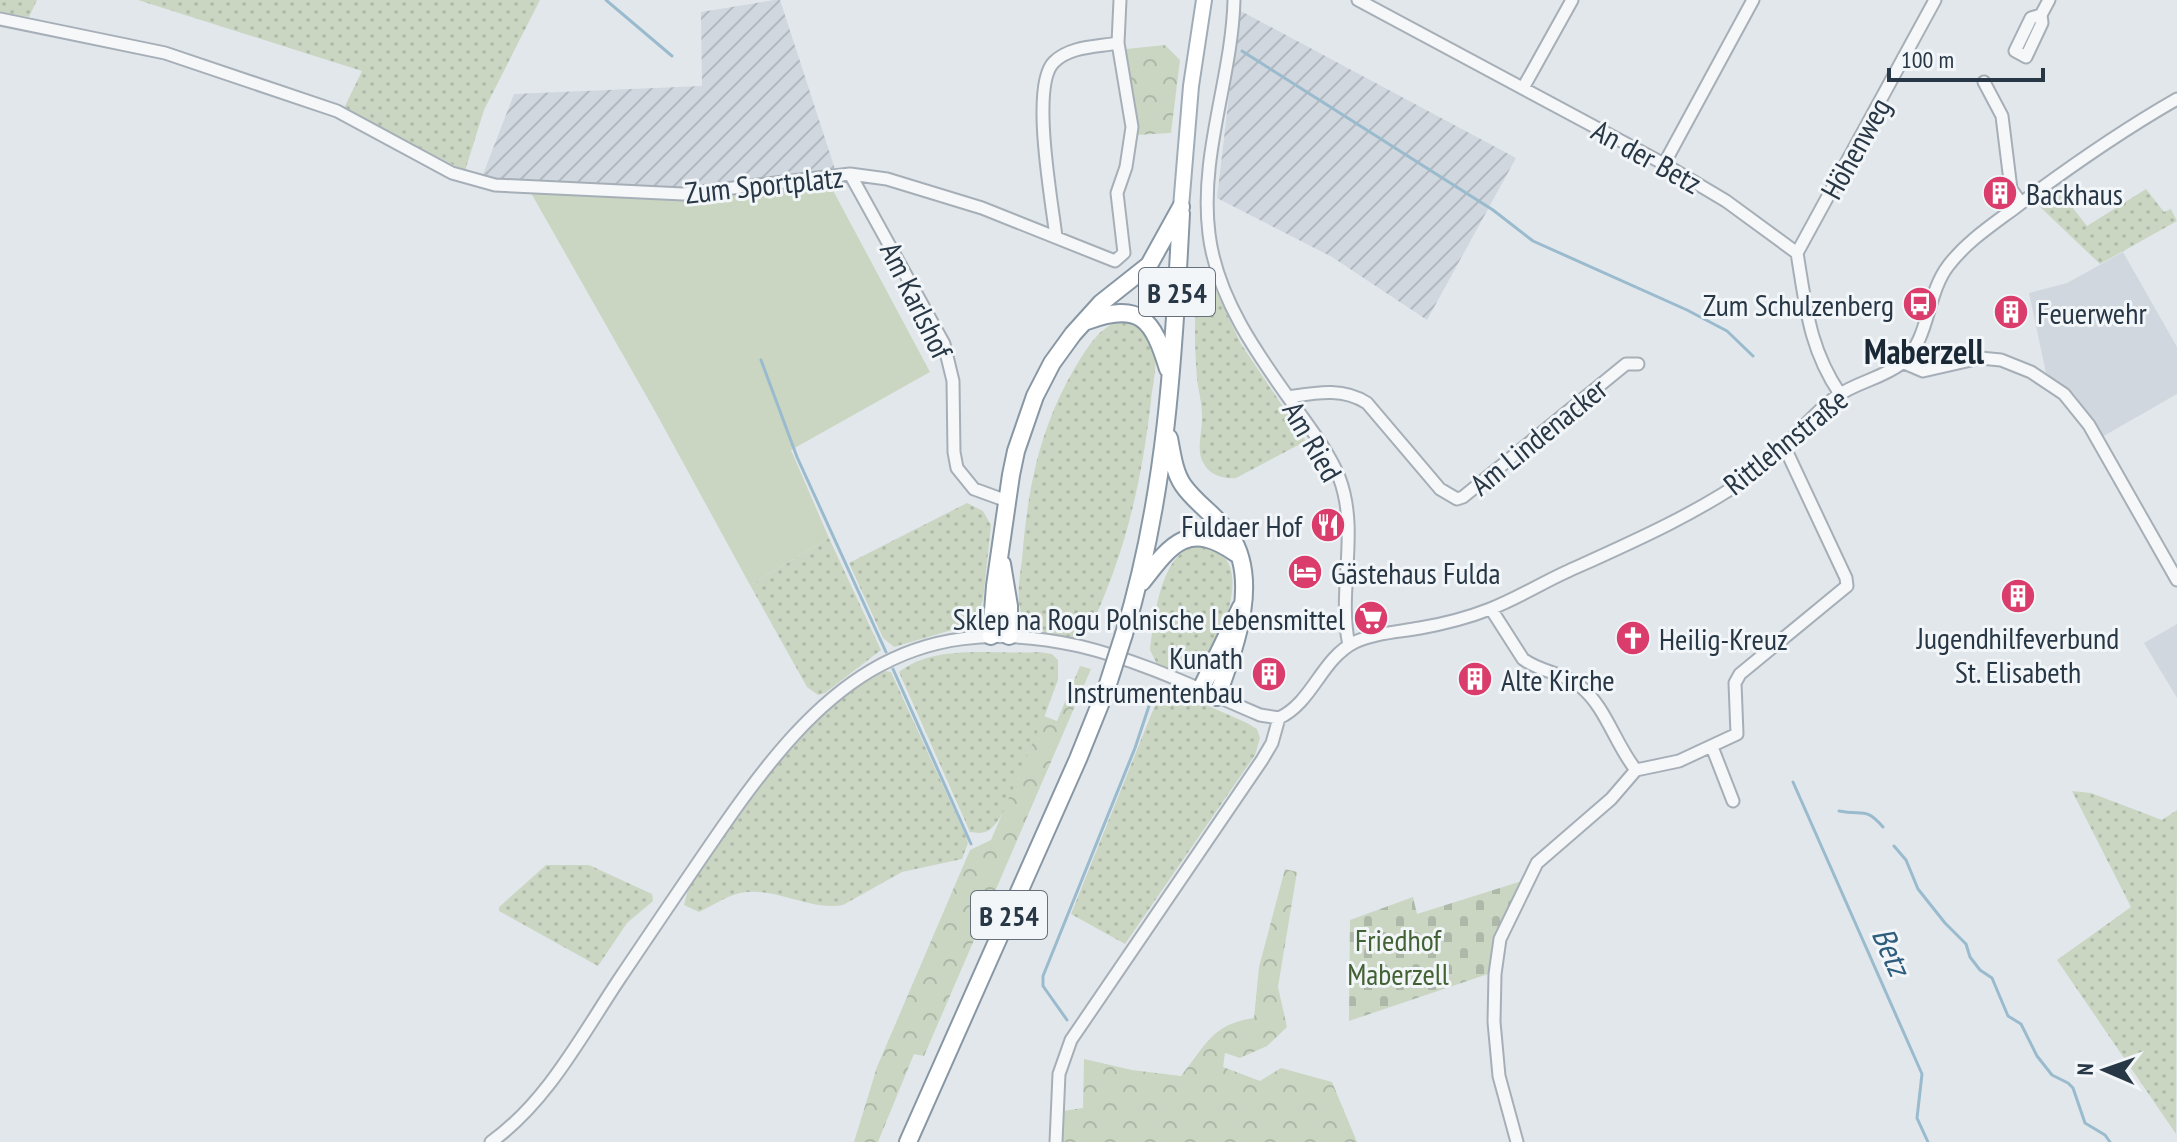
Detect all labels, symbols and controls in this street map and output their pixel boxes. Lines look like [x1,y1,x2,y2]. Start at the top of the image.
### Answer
scale bar [1889,32,2043,82]
text: 100 m [1901,44,1954,75]
street label: Höhenweg [1811,90,1899,206]
street label: An der Betz [1585,110,1709,202]
street label: Zum Sportplatz [683,156,845,212]
building icon: Backhaus [1981,174,2019,212]
place label: Backhaus [2026,174,2123,213]
street label: Am Karlshof [872,235,963,366]
road number: B 254 [1139,268,1215,316]
place label: Zum Schulzenberg [1703,285,1894,324]
bus stop icon: Zum Schulzenberg [1901,285,1939,323]
building icon: Feuerwehr [1992,293,2030,331]
place label: Feuerwehr [2037,293,2147,332]
district label: Maberzell [1864,329,1985,373]
street label: Am Lindenacker [1461,368,1615,503]
street label: Rittlehnstraße [1715,379,1855,503]
street label: Am Ried [1275,394,1351,488]
place label: Fuldaer Hof [1181,506,1303,545]
restaurant icon: Fuldaer Hof [1309,506,1347,544]
hotel icon: Gästehaus Fulda [1286,553,1324,591]
place label: Gästehaus Fulda [1331,553,1500,592]
building icon: Jugendhilfeverbund St. Elisabeth [1999,577,2037,615]
place label: Sklep na Rogu Polnische Lebensmittel [953,599,1345,638]
supermarket icon: Sklep na Rogu Polnische Lebensmittel [1352,599,1390,637]
place label: Jugendhilfeverbund St. Elisabeth [1916,618,2119,691]
church icon: Heilig-Kreuz [1614,619,1652,657]
place label: Heilig-Kreuz [1659,619,1788,658]
place label: Kunath Instrumentenbau [1067,638,1243,711]
building icon: Kunath Instrumentenbau [1250,655,1288,693]
building icon: Alte Kirche [1456,660,1494,698]
place label: Alte Kirche [1501,660,1615,699]
road number: B 254 [971,891,1047,939]
park label: Friedhof Maberzell [1347,920,1449,993]
water label: Betz [1863,920,1922,985]
north arrow [2065,1030,2145,1110]
text: N [2071,1063,2099,1076]

